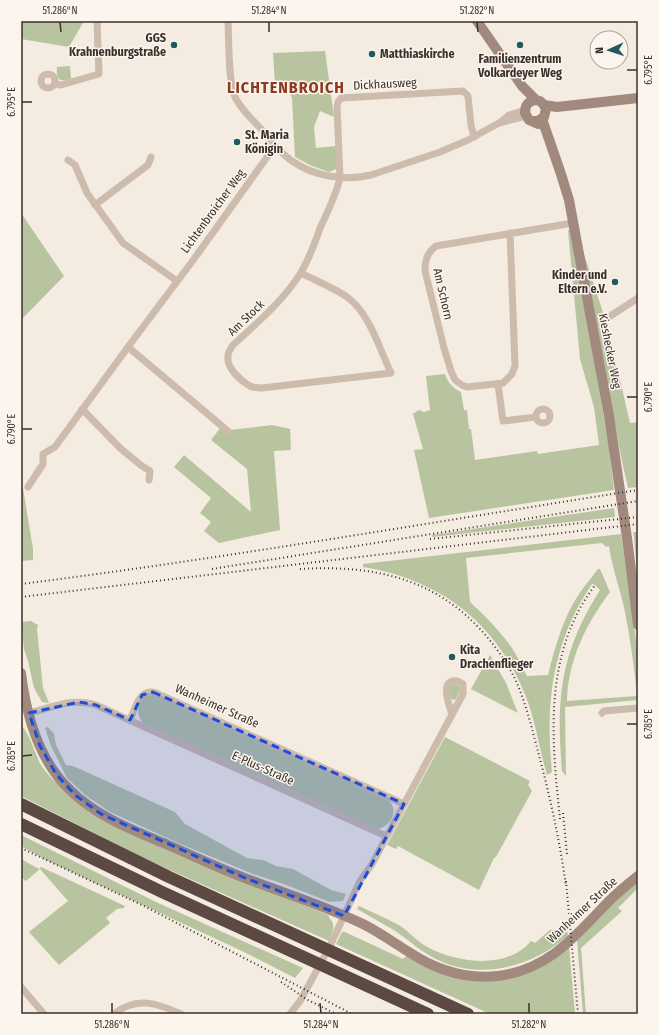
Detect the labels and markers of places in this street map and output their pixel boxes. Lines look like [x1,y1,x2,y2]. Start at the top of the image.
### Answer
place label: GGS Krahnenburgstraße [69,31,166,59]
marker: GGS Krahnenburgstraße [169,40,179,50]
marker: Familienzentrum Volkardeyer Weg [515,40,525,50]
place label: Matthiaskirche [380,47,455,61]
marker: Matthiaskirche [367,49,377,59]
place label: Familienzentrum Volkardeyer Weg [477,52,562,80]
place label: St. Maria Königin [245,128,289,156]
marker: St. Maria Königin [232,137,242,147]
place label: Kinder und Eltern e.V. [552,268,607,296]
marker: Kinder und Eltern e.V. [610,277,620,287]
place label: Kita Drachenflieger [460,643,534,671]
marker: Kita Drachenflieger [447,652,457,662]

